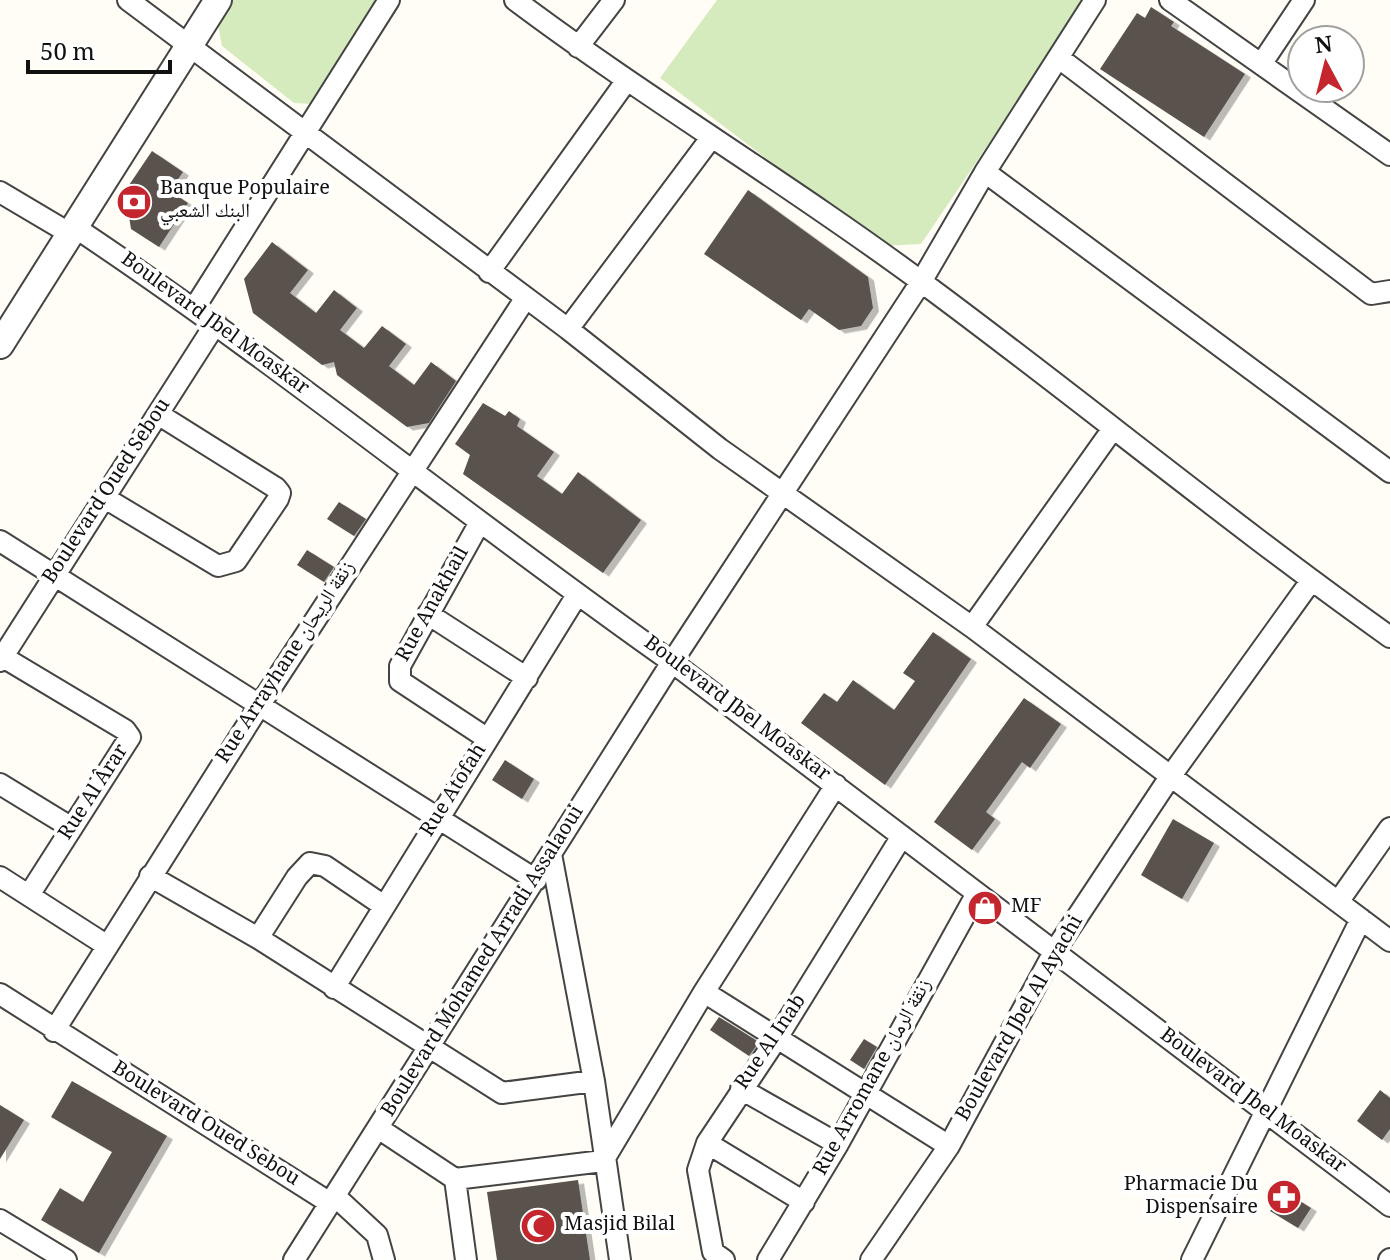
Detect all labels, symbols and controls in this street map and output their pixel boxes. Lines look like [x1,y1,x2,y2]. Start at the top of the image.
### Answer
scale bar [28,24,170,74]
north arrow [1286,24,1366,104]
text: N [1313,27,1335,67]
text: 50 m [40,34,95,75]
place label: Banque Populaire البنك الشعبي [160,173,330,230]
bank icon: Banque Populaire البنك الشعبي [115,183,153,221]
street label: Boulevard Jbel Moaskar [112,245,316,406]
street label: Boulevard Oued Sebou [35,392,181,592]
street label: Rue Anakhail [388,541,480,669]
street label: Rue Arrayhane زنقة الريحان [208,555,366,771]
street label: Boulevard Jbel Moaskar [635,628,837,792]
street label: Rue Al Ârar [51,737,139,848]
street label: Rue Atofah [413,737,497,845]
street label: Boulevard Mohamed Arradi Assalaoui [374,799,595,1125]
shop icon: MF [966,889,1004,927]
place label: MF [1011,891,1042,925]
street label: Boulevard Jbel Al Ayachi [948,909,1094,1129]
street label: Rue Arromane زنقة الرمان [806,973,942,1183]
street label: Rue Al Inab [727,988,817,1098]
street label: Boulevard Jbel Moaskar [1151,1020,1353,1184]
street label: Boulevard Oued Sebou [104,1053,306,1197]
place label: Pharmacie Du Dispensaire [1124,1169,1258,1226]
pharmacy icon: Pharmacie Du Dispensaire [1265,1178,1303,1216]
mosque icon: Masjid Bilal [519,1207,557,1245]
place label: Masjid Bilal [564,1209,675,1243]

